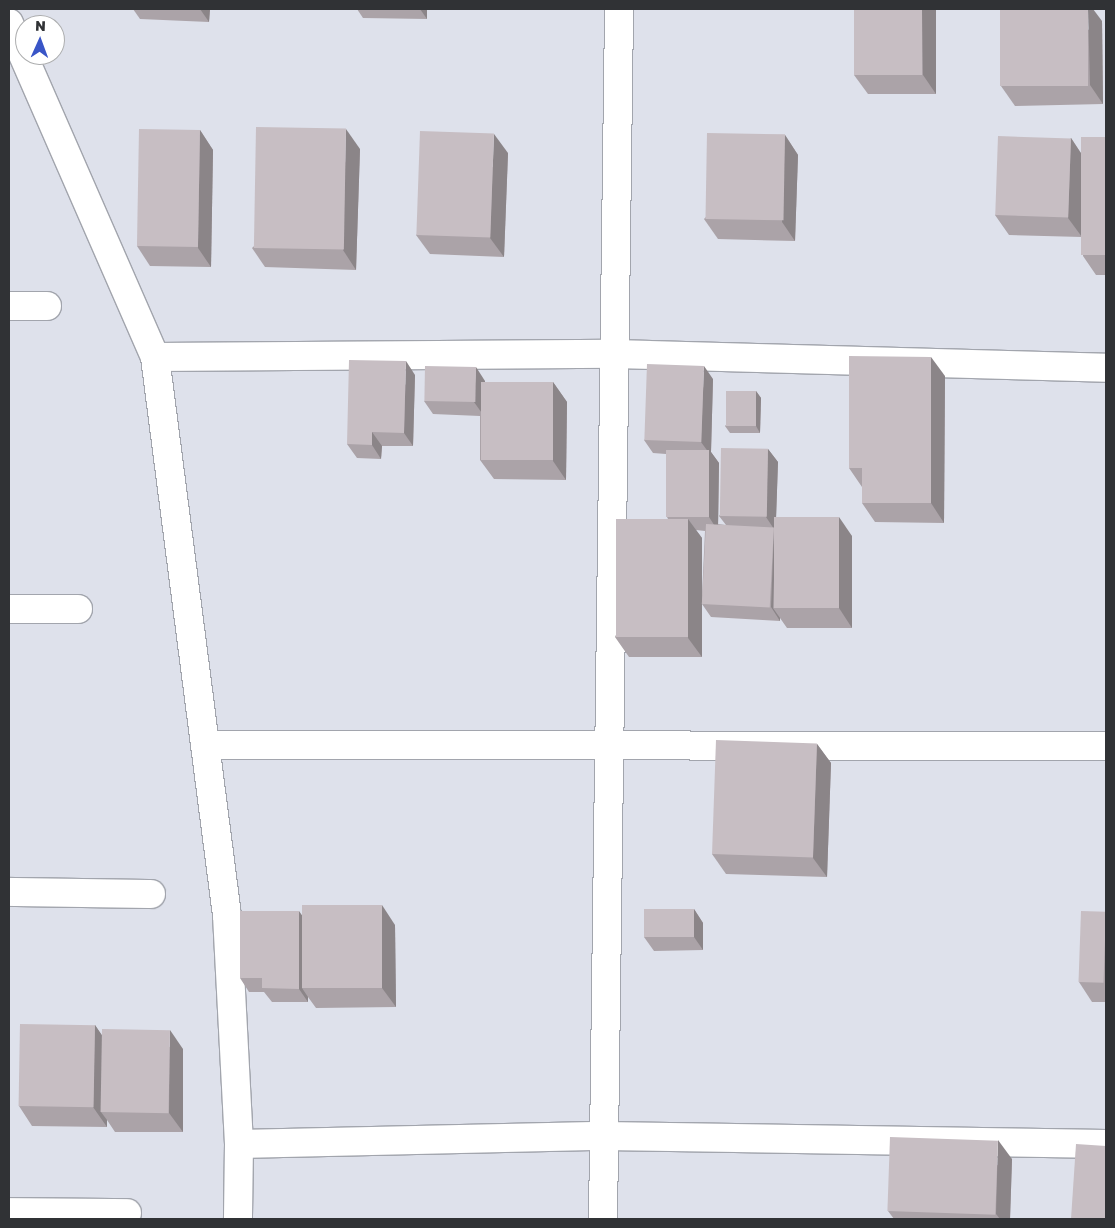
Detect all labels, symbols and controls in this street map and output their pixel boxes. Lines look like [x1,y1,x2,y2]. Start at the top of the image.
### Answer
north arrow [15,15,65,65]
text: N [35,17,46,34]

